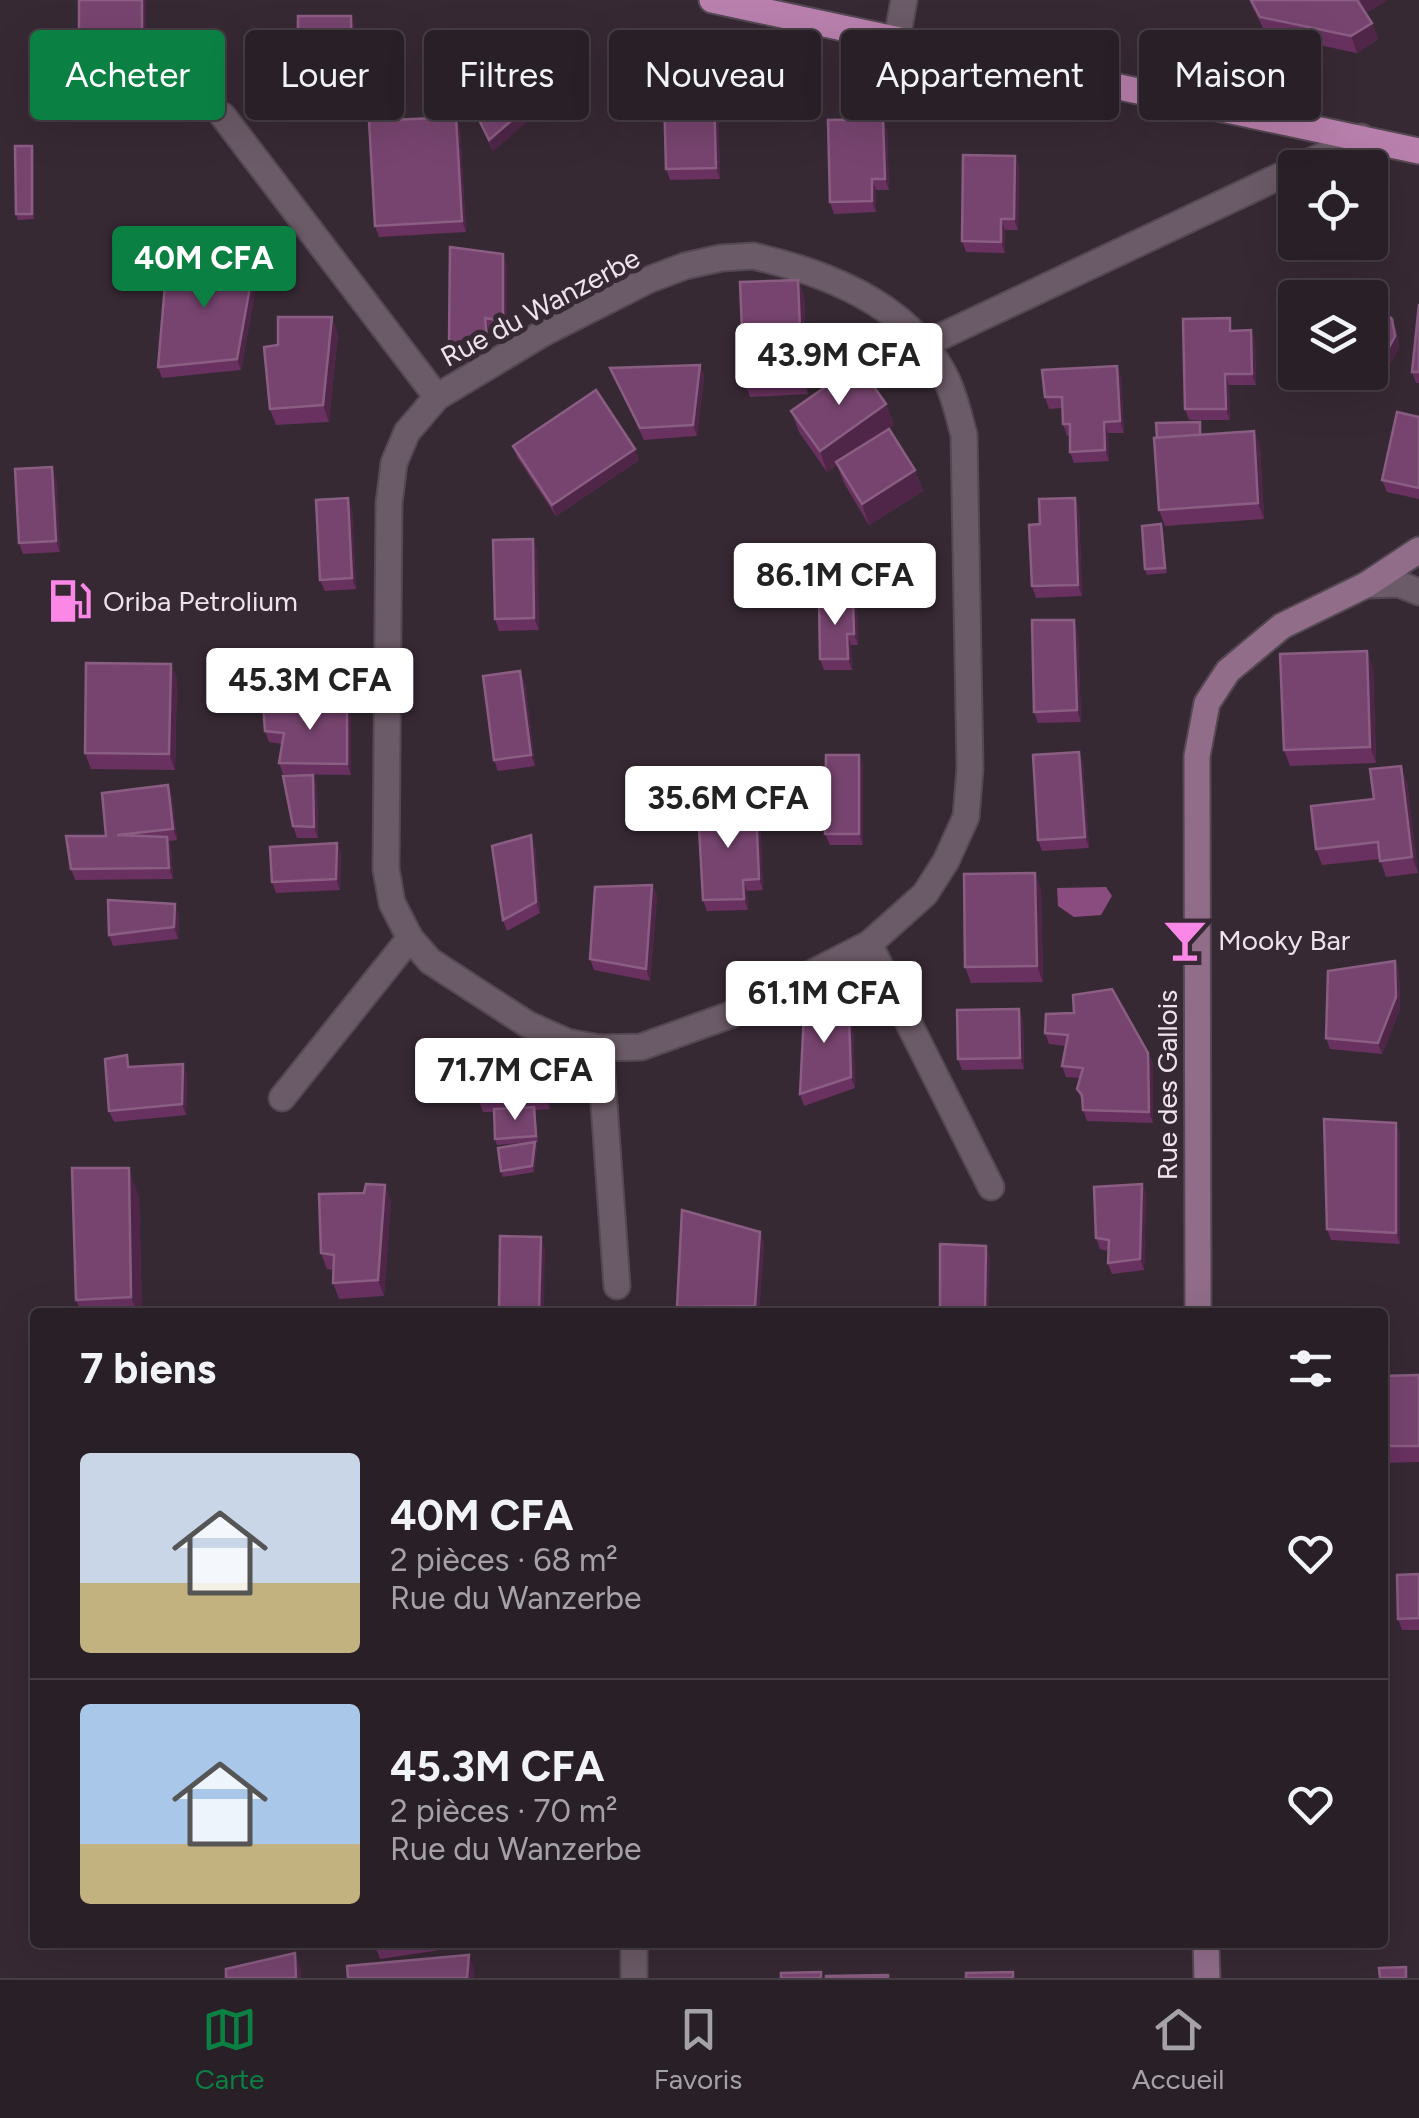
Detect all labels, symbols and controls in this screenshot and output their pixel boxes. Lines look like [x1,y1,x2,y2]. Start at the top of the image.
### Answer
chip: Acheter [30,30,225,120]
chip: Louer [245,30,404,120]
chip: Filtres [424,30,589,120]
chip: Nouveau [609,30,821,120]
chip: Appartement [841,30,1119,120]
chip: Maison [1139,30,1321,120]
map controls [1278,150,1388,390]
button: locate [1278,150,1388,260]
pin: 40M CFA [112,226,296,311]
text: 40M CFA [134,239,274,277]
street label: Rue du Wanzerbe [435,240,645,374]
button: layers [1278,280,1388,390]
pin: 43.9M CFA [725,323,953,408]
text: 43.9M CFA [757,336,921,374]
pin: 86.1M CFA [721,543,949,628]
text: 86.1M CFA [756,556,914,594]
fuel station icon: Oriba Petrolium [46,577,94,625]
place label: Oriba Petrolium [103,584,298,618]
pin: 45.3M CFA [196,648,424,733]
text: 45.3M CFA [228,661,392,699]
pin: 35.6M CFA [614,766,842,851]
text: 35.6M CFA [647,779,809,817]
bar icon: Mooky Bar [1161,916,1209,964]
place label: Mooky Bar [1218,923,1351,957]
pin: 61.1M CFA [710,961,938,1046]
text: 61.1M CFA [748,974,900,1012]
street label: Rue des Gallois [1150,990,1184,1180]
pin: 71.7M CFA [401,1038,629,1123]
text: 71.7M CFA [437,1051,593,1089]
icon: filters [1283,1341,1338,1396]
text: 7 biens [80,1343,216,1394]
text: 40M CFA [390,1490,574,1541]
icon: home [160,1493,280,1613]
icon: heart [1283,1526,1338,1581]
text: 2 pièces · 68 m² [390,1541,618,1579]
text: Rue du Wanzerbe [390,1579,642,1617]
text: 45.3M CFA [390,1741,604,1792]
icon: home [160,1744,280,1864]
icon: heart [1283,1777,1338,1832]
text: 2 pièces · 70 m² [390,1792,618,1830]
text: Rue du Wanzerbe [390,1830,642,1868]
tab: Carte [195,2002,264,2096]
tab: Favoris [654,2002,742,2096]
tab: Accueil [1132,2002,1224,2096]

